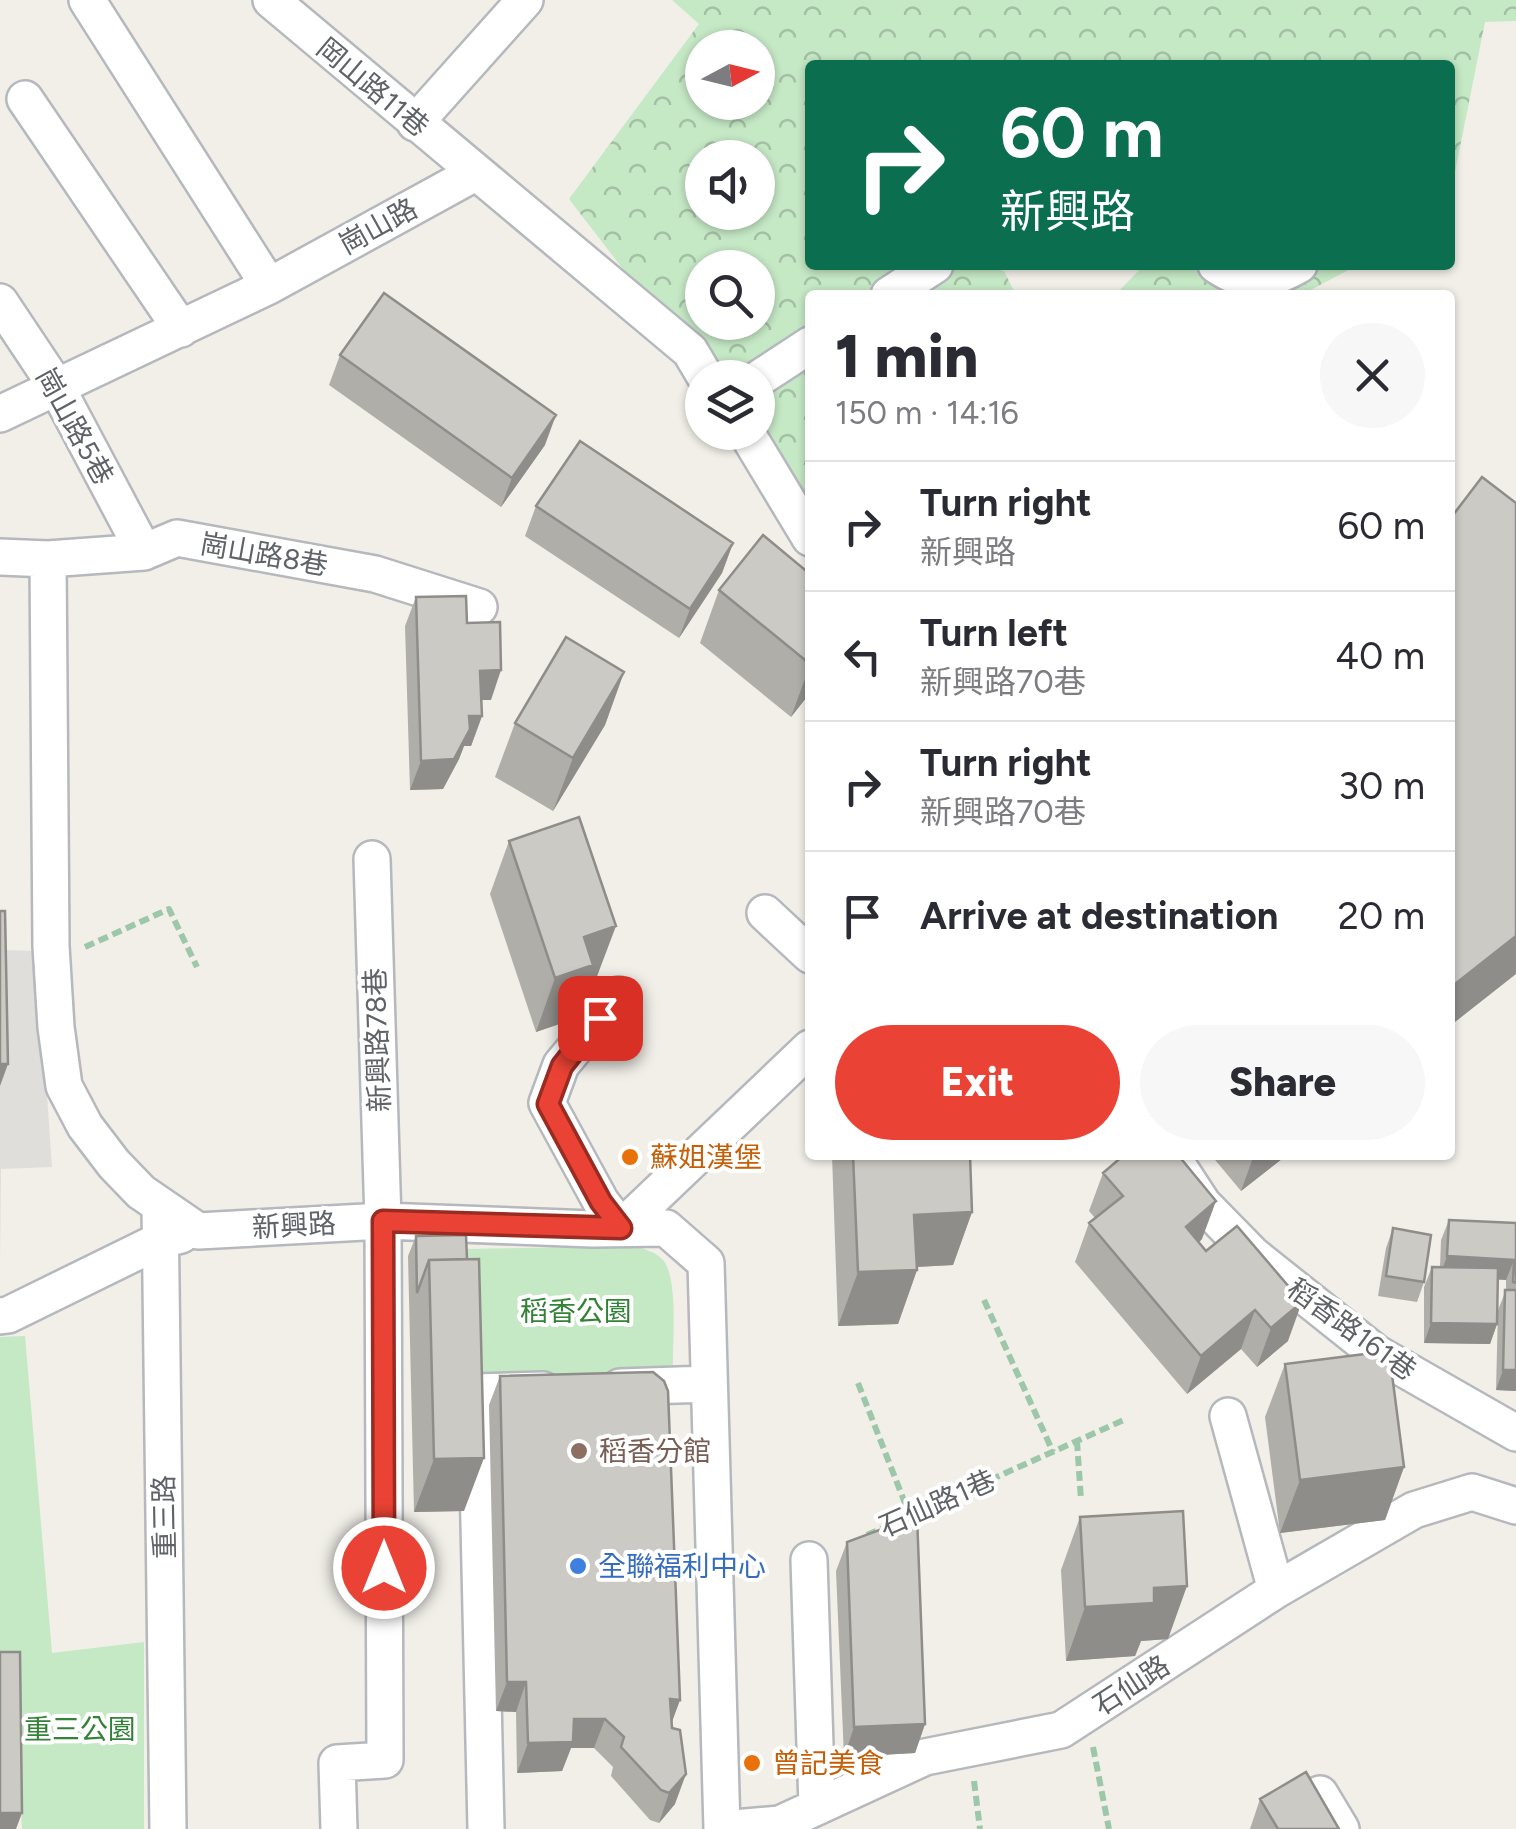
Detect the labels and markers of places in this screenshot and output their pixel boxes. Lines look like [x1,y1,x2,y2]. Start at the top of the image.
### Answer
pin [558,976,643,1061]
place label: 蘇姐漢堡 [650,1140,762,1174]
marker: 蘇姐漢堡 [619,1146,641,1168]
place label: 稻香分館 [599,1434,711,1468]
marker: 稻香分館 [568,1440,590,1462]
place label: 全聯福利中心 [598,1549,766,1583]
marker: 全聯福利中心 [567,1555,589,1577]
place label: 曾記美食 [772,1746,884,1780]
marker: 曾記美食 [741,1752,763,1774]

